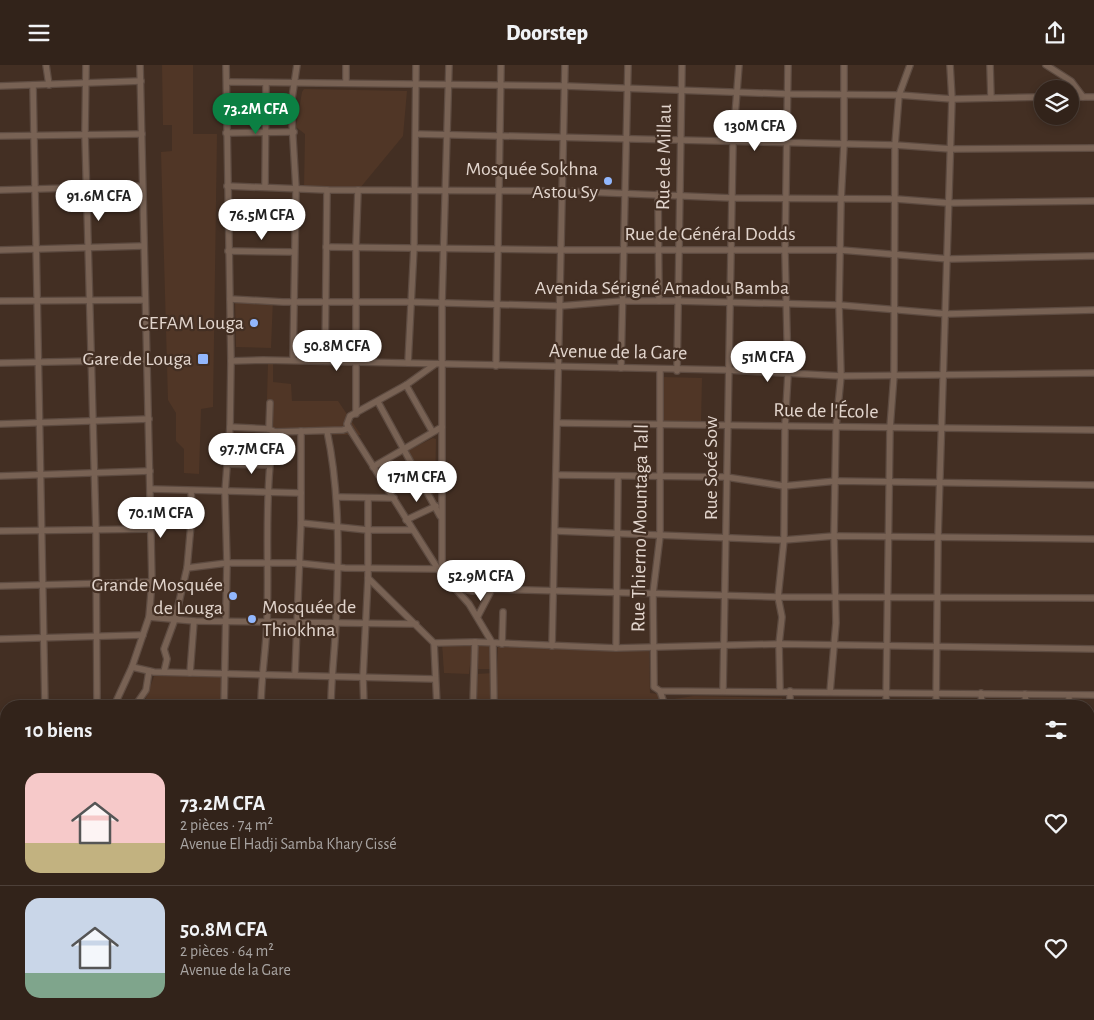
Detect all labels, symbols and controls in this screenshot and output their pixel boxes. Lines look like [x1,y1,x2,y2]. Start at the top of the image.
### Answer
icon: menu [25,19,53,47]
icon: share [1041,19,1069,47]
text: Doorstep [506,22,588,44]
map controls [1034,80,1079,125]
button: layers [1034,80,1079,125]
pin: 73.2M CFA [199,93,313,135]
text: 73.2M CFA [224,101,288,117]
street label: Rue de Millau [653,104,675,210]
pin: 130M CFA [703,109,807,152]
text: 130M CFA [725,118,785,134]
place label: Mosquée Sokhna Astou Sy [466,159,598,202]
marker: Mosquée Sokhna Astou Sy [602,175,614,187]
pin: 91.6M CFA [42,179,156,222]
text: 91.6M CFA [67,188,131,204]
pin: 76.5M CFA [205,199,319,241]
text: 76.5M CFA [229,207,295,223]
street label: Rue de Général Dodds [624,224,796,244]
street label: Avenida Sérigné Amadou Bamba [535,278,789,298]
place label: CEFAM Louga [138,313,244,333]
marker: CEFAM Louga [248,317,260,329]
pin: 50.8M CFA [280,329,394,372]
text: 50.8M CFA [304,338,370,354]
street label: Avenue de la Gare [549,341,687,363]
pin: 51M CFA [722,341,814,383]
place label: Gare de Louga [83,349,192,369]
text: 51M CFA [742,349,794,365]
marker: Gare de Louga [196,352,210,366]
street label: Rue de l'École [773,399,879,422]
street label: Rue Socé Sow [701,415,721,520]
street label: Rue Thierno Mountaga Tall [628,424,652,632]
pin: 97.7M CFA [195,433,309,475]
text: 97.7M CFA [219,441,285,457]
pin: 171M CFA [365,461,469,503]
text: 171M CFA [388,469,446,485]
pin: 70.1M CFA [104,497,218,539]
text: 70.1M CFA [129,505,193,521]
pin: 52.9M CFA [424,559,538,602]
text: 52.9M CFA [448,568,514,584]
place label: Grande Mosquée de Louga [91,575,223,618]
marker: Grande Mosquée de Louga [227,590,239,602]
place label: Mosquée de Thiokhna [262,597,356,640]
marker: Mosquée de Thiokhna [246,613,258,625]
icon: filters [1042,716,1070,744]
text: 10 biens [25,720,92,741]
icon: home [65,793,125,853]
text: 73.2M CFA [180,793,265,814]
icon: heart [1042,809,1070,837]
text: 2 pièces · 74 m² [180,817,273,833]
text: Avenue El Hadji Samba Khary Cissé [180,836,397,852]
icon: home [65,918,125,978]
text: 50.8M CFA [180,919,268,940]
icon: heart [1042,934,1070,962]
text: 2 pièces · 64 m² [180,943,274,959]
text: Avenue de la Gare [180,962,291,978]

